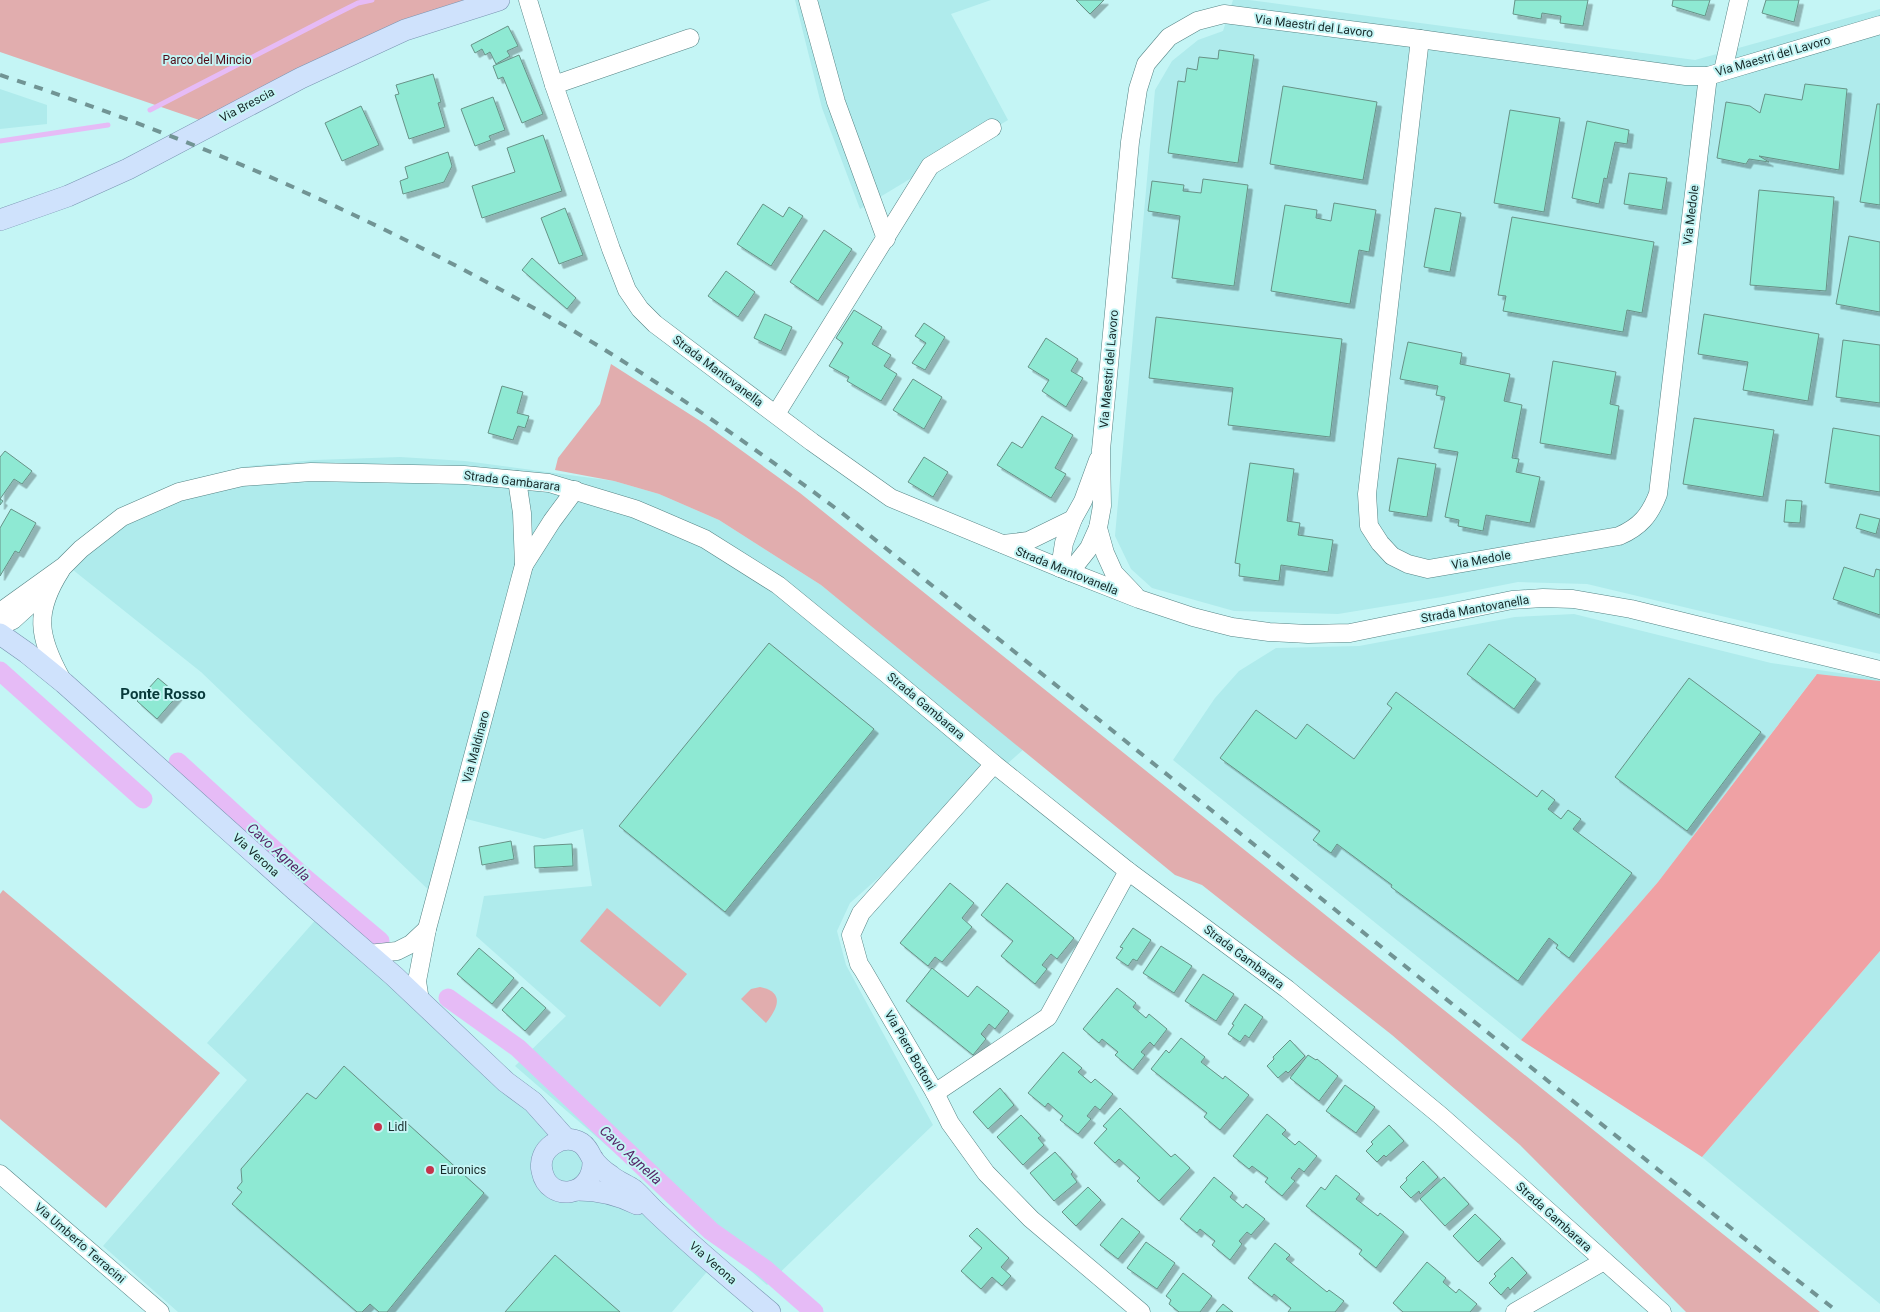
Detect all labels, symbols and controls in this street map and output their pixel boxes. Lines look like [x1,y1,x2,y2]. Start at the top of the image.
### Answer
street label: Via Maestri del Lavoro [1254,12,1374,40]
street label: Via Maestri del Lavoro [1714,33,1832,79]
park label: Parco del Mincio [162,53,252,67]
street label: Via Brescia [217,85,277,125]
street label: Via Medole [1680,184,1702,246]
street label: Via Maestri del Lavoro [1097,309,1121,429]
street label: Strada Mantovanella [670,332,766,410]
street label: Strada Gambarara [463,468,561,494]
street label: Strada Mantovanella [1014,544,1120,598]
street label: Via Medole [1450,548,1512,572]
street label: Strada Mantovanella [1420,593,1530,625]
street label: Strada Gambarara [884,669,968,743]
district label: Ponte Rosso [120,685,206,703]
street label: Via Maldinaro [460,709,492,784]
water label: Cavo Agnella [244,820,314,884]
street label: Via Verona [230,830,282,880]
street label: Strada Gambarara [1201,922,1287,992]
street label: Via Piero Bottoni [882,1008,938,1092]
place label: Lidl [388,1120,407,1134]
marker: Lidl [372,1121,384,1133]
water label: Cavo Agnella [597,1122,665,1188]
place label: Euronics [440,1163,486,1177]
marker: Euronics [424,1164,436,1176]
street label: Strada Gambarara [1513,1179,1595,1255]
street label: Via Umberto Terracini [32,1200,128,1286]
street label: Via Verona [687,1239,739,1287]

